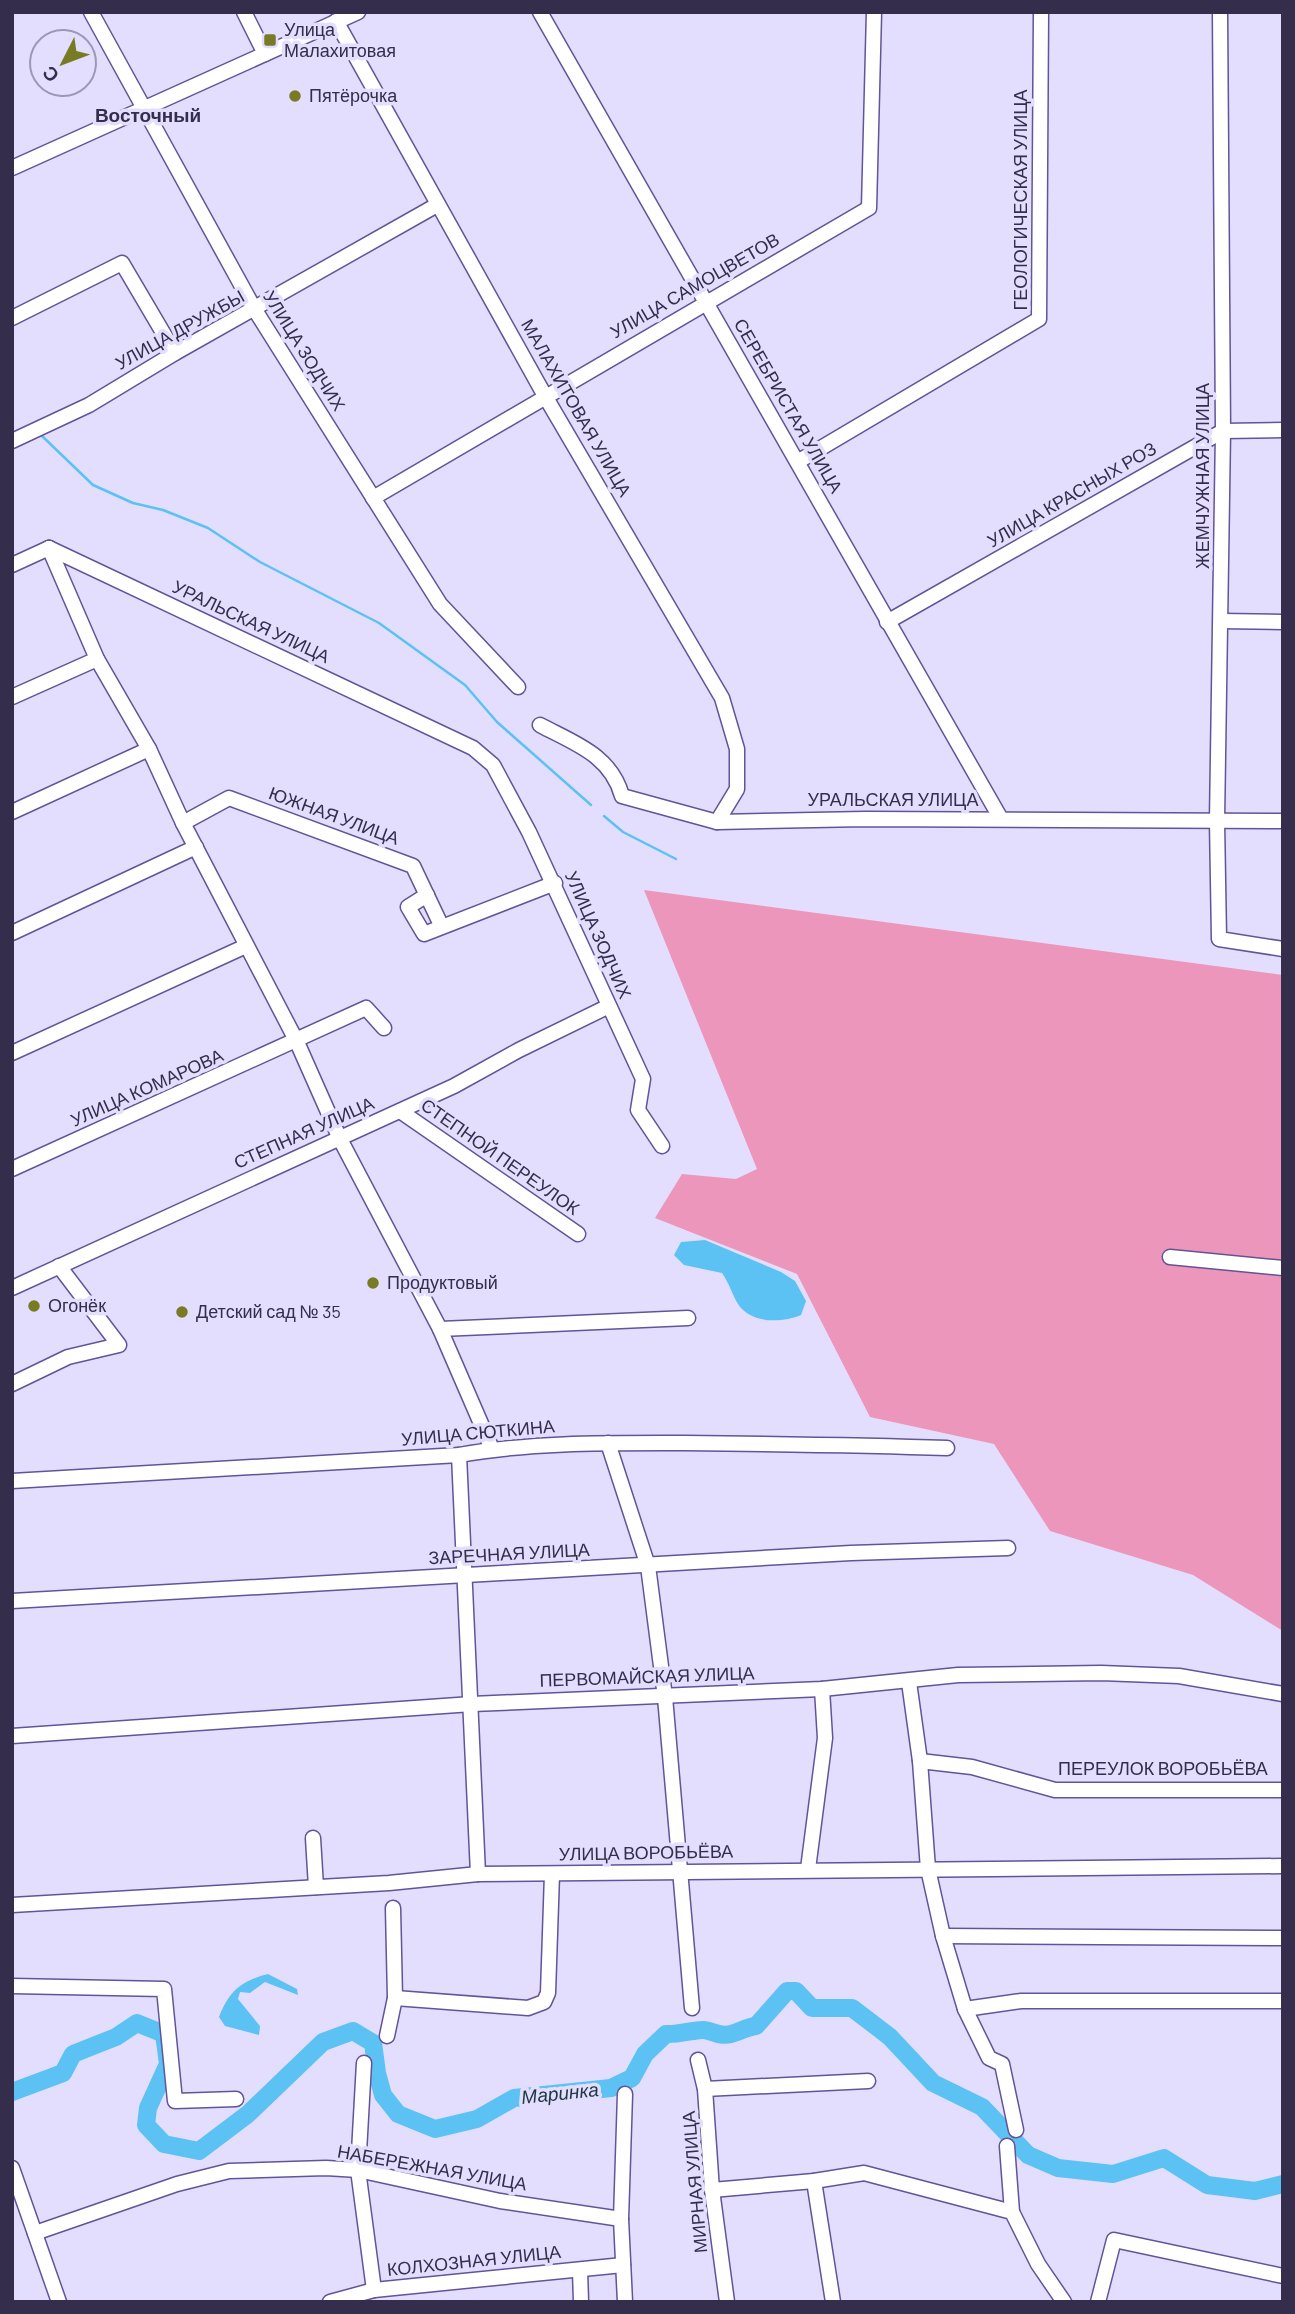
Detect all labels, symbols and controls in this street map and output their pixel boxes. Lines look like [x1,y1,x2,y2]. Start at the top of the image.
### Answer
place label: Улица Малахитовая [284,18,396,61]
north arrow [28,28,98,98]
marker: Улица Малахитовая [262,32,278,48]
text: С [37,62,63,88]
place label: Пятёрочка [309,84,398,106]
marker: Пятёрочка [287,88,303,104]
street label: ГЕОЛОГИЧЕСКАЯ УЛИЦА [1009,89,1031,311]
district label: Восточный [95,103,201,126]
street label: УЛИЦА САМОЦВЕТОВ [606,228,783,343]
street label: УЛИЦА ДРУЖБЫ [111,285,248,374]
street label: УЛИЦА ЗОДЧИХ [259,286,351,415]
street label: СЕРЕБРИСТАЯ УЛИЦА [730,314,848,497]
street label: МАЛАХИТОВАЯ УЛИЦА [517,315,637,500]
street label: ЖЕМЧУЖНАЯ УЛИЦА [1191,383,1213,569]
street label: УЛИЦА КРАСНЫХ РОЗ [983,437,1160,552]
street label: УРАЛЬСКАЯ УЛИЦА [169,575,334,667]
street label: ЮЖНАЯ УЛИЦА [266,781,402,849]
street label: УРАЛЬСКАЯ УЛИЦА [808,788,978,810]
street label: УЛИЦА ЗОДЧИХ [561,867,637,1002]
street label: УЛИЦА КОМАРОВА [67,1044,226,1131]
street label: СТЕПНАЯ УЛИЦА [230,1091,377,1173]
street label: СТЕПНОЙ ПЕРЕУЛОК [417,1093,584,1219]
place label: Продуктовый [387,1271,498,1293]
marker: Продуктовый [365,1275,381,1291]
place label: Огонёк [48,1294,106,1316]
marker: Огонёк [26,1298,42,1314]
place label: Детский сад № 35 [196,1300,341,1322]
marker: Детский сад № 35 [174,1304,190,1320]
street label: УЛИЦА СЮТКИНА [400,1414,556,1450]
street label: ЗАРЕЧНАЯ УЛИЦА [428,1538,590,1568]
street label: ПЕРВОМАЙСКАЯ УЛИЦА [539,1661,755,1691]
street label: ПЕРЕУЛОК ВОРОБЬЁВА [1058,1757,1268,1779]
street label: УЛИЦА ВОРОБЬЁВА [559,1839,733,1865]
water label: Маринка [520,2077,600,2108]
street label: МИРНАЯ УЛИЦА [677,2110,711,2254]
street label: НАБЕРЕЖНАЯ УЛИЦА [336,2140,529,2195]
street label: КОЛХОЗНАЯ УЛИЦА [386,2240,562,2280]

